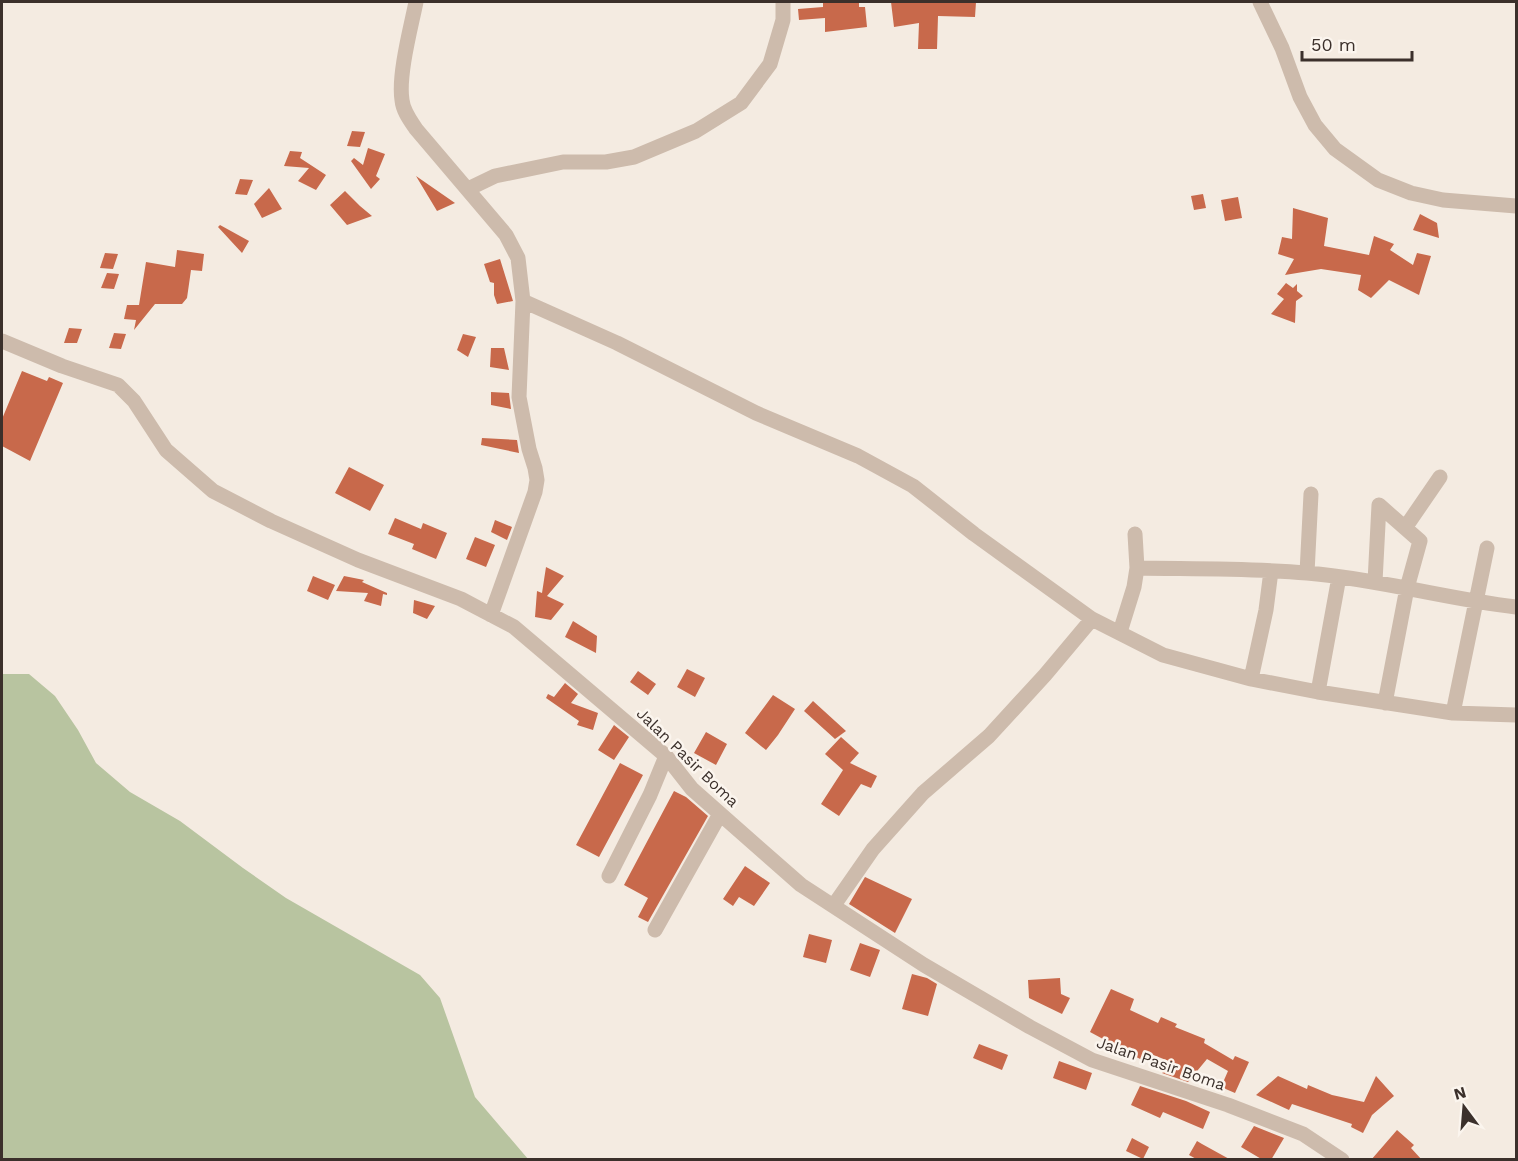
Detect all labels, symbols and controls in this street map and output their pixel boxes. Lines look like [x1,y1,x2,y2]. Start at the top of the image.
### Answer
scale bar [1302,24,1412,62]
text: 50 m [1311,34,1356,55]
street label: Jalan Pasir Boma [633,704,743,811]
street label: Jalan Pasir Boma [1094,1033,1228,1094]
north arrow [1434,1077,1494,1137]
text: N [1452,1082,1468,1104]

